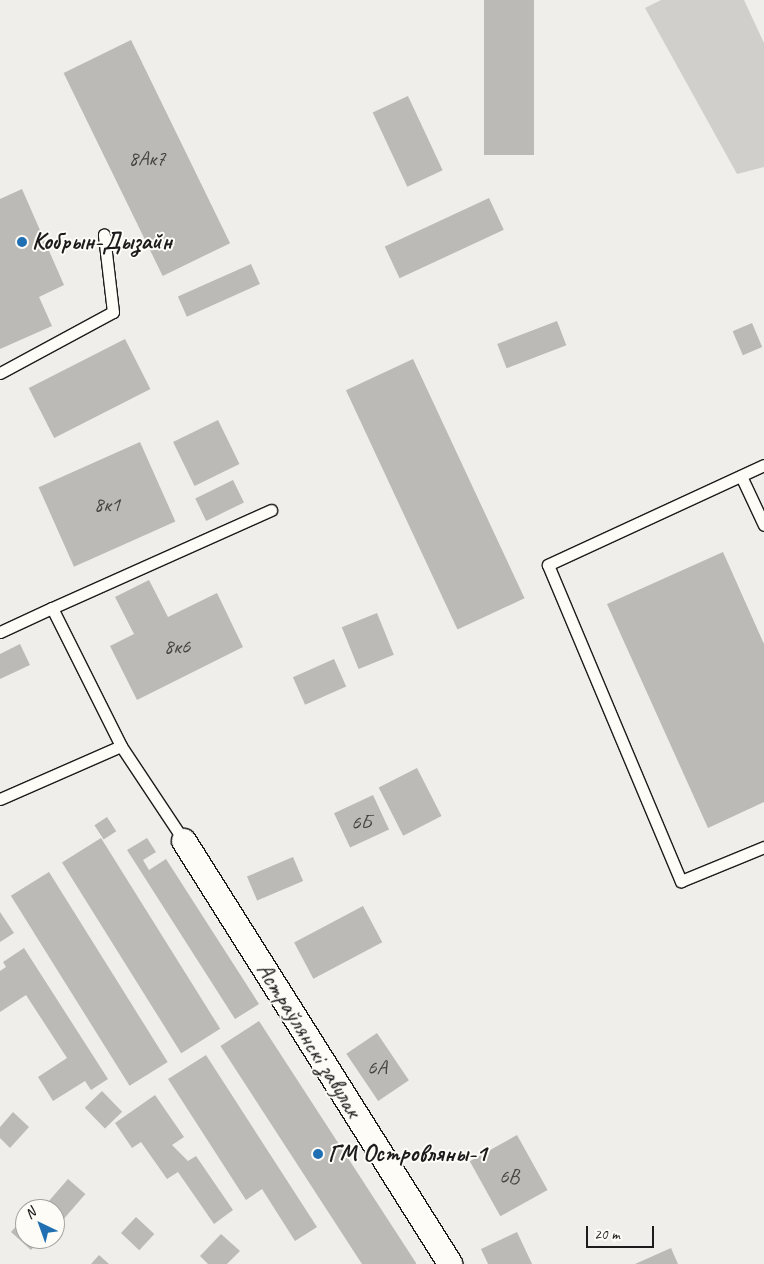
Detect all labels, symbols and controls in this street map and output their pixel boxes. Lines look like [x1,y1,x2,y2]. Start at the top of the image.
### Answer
house number: 8Ак7 [129,145,165,171]
place label: Кобрын-Дызайн [32,228,172,256]
marker: Кобрын-Дызайн [16,236,28,248]
house number: 8к1 [94,491,120,517]
house number: 8к6 [164,633,190,659]
house number: 6Б [351,809,371,835]
street label: Астраўлянскі завулак [250,957,368,1123]
house number: 6А [367,1054,387,1080]
place label: ГМ Островляны-1 [328,1140,487,1168]
marker: ГМ Островляны-1 [312,1148,324,1160]
house number: 6В [499,1163,519,1189]
north arrow [15,1199,65,1249]
text: N [21,1204,39,1222]
scale bar [589,1216,656,1248]
text: 20 m [594,1225,620,1244]

